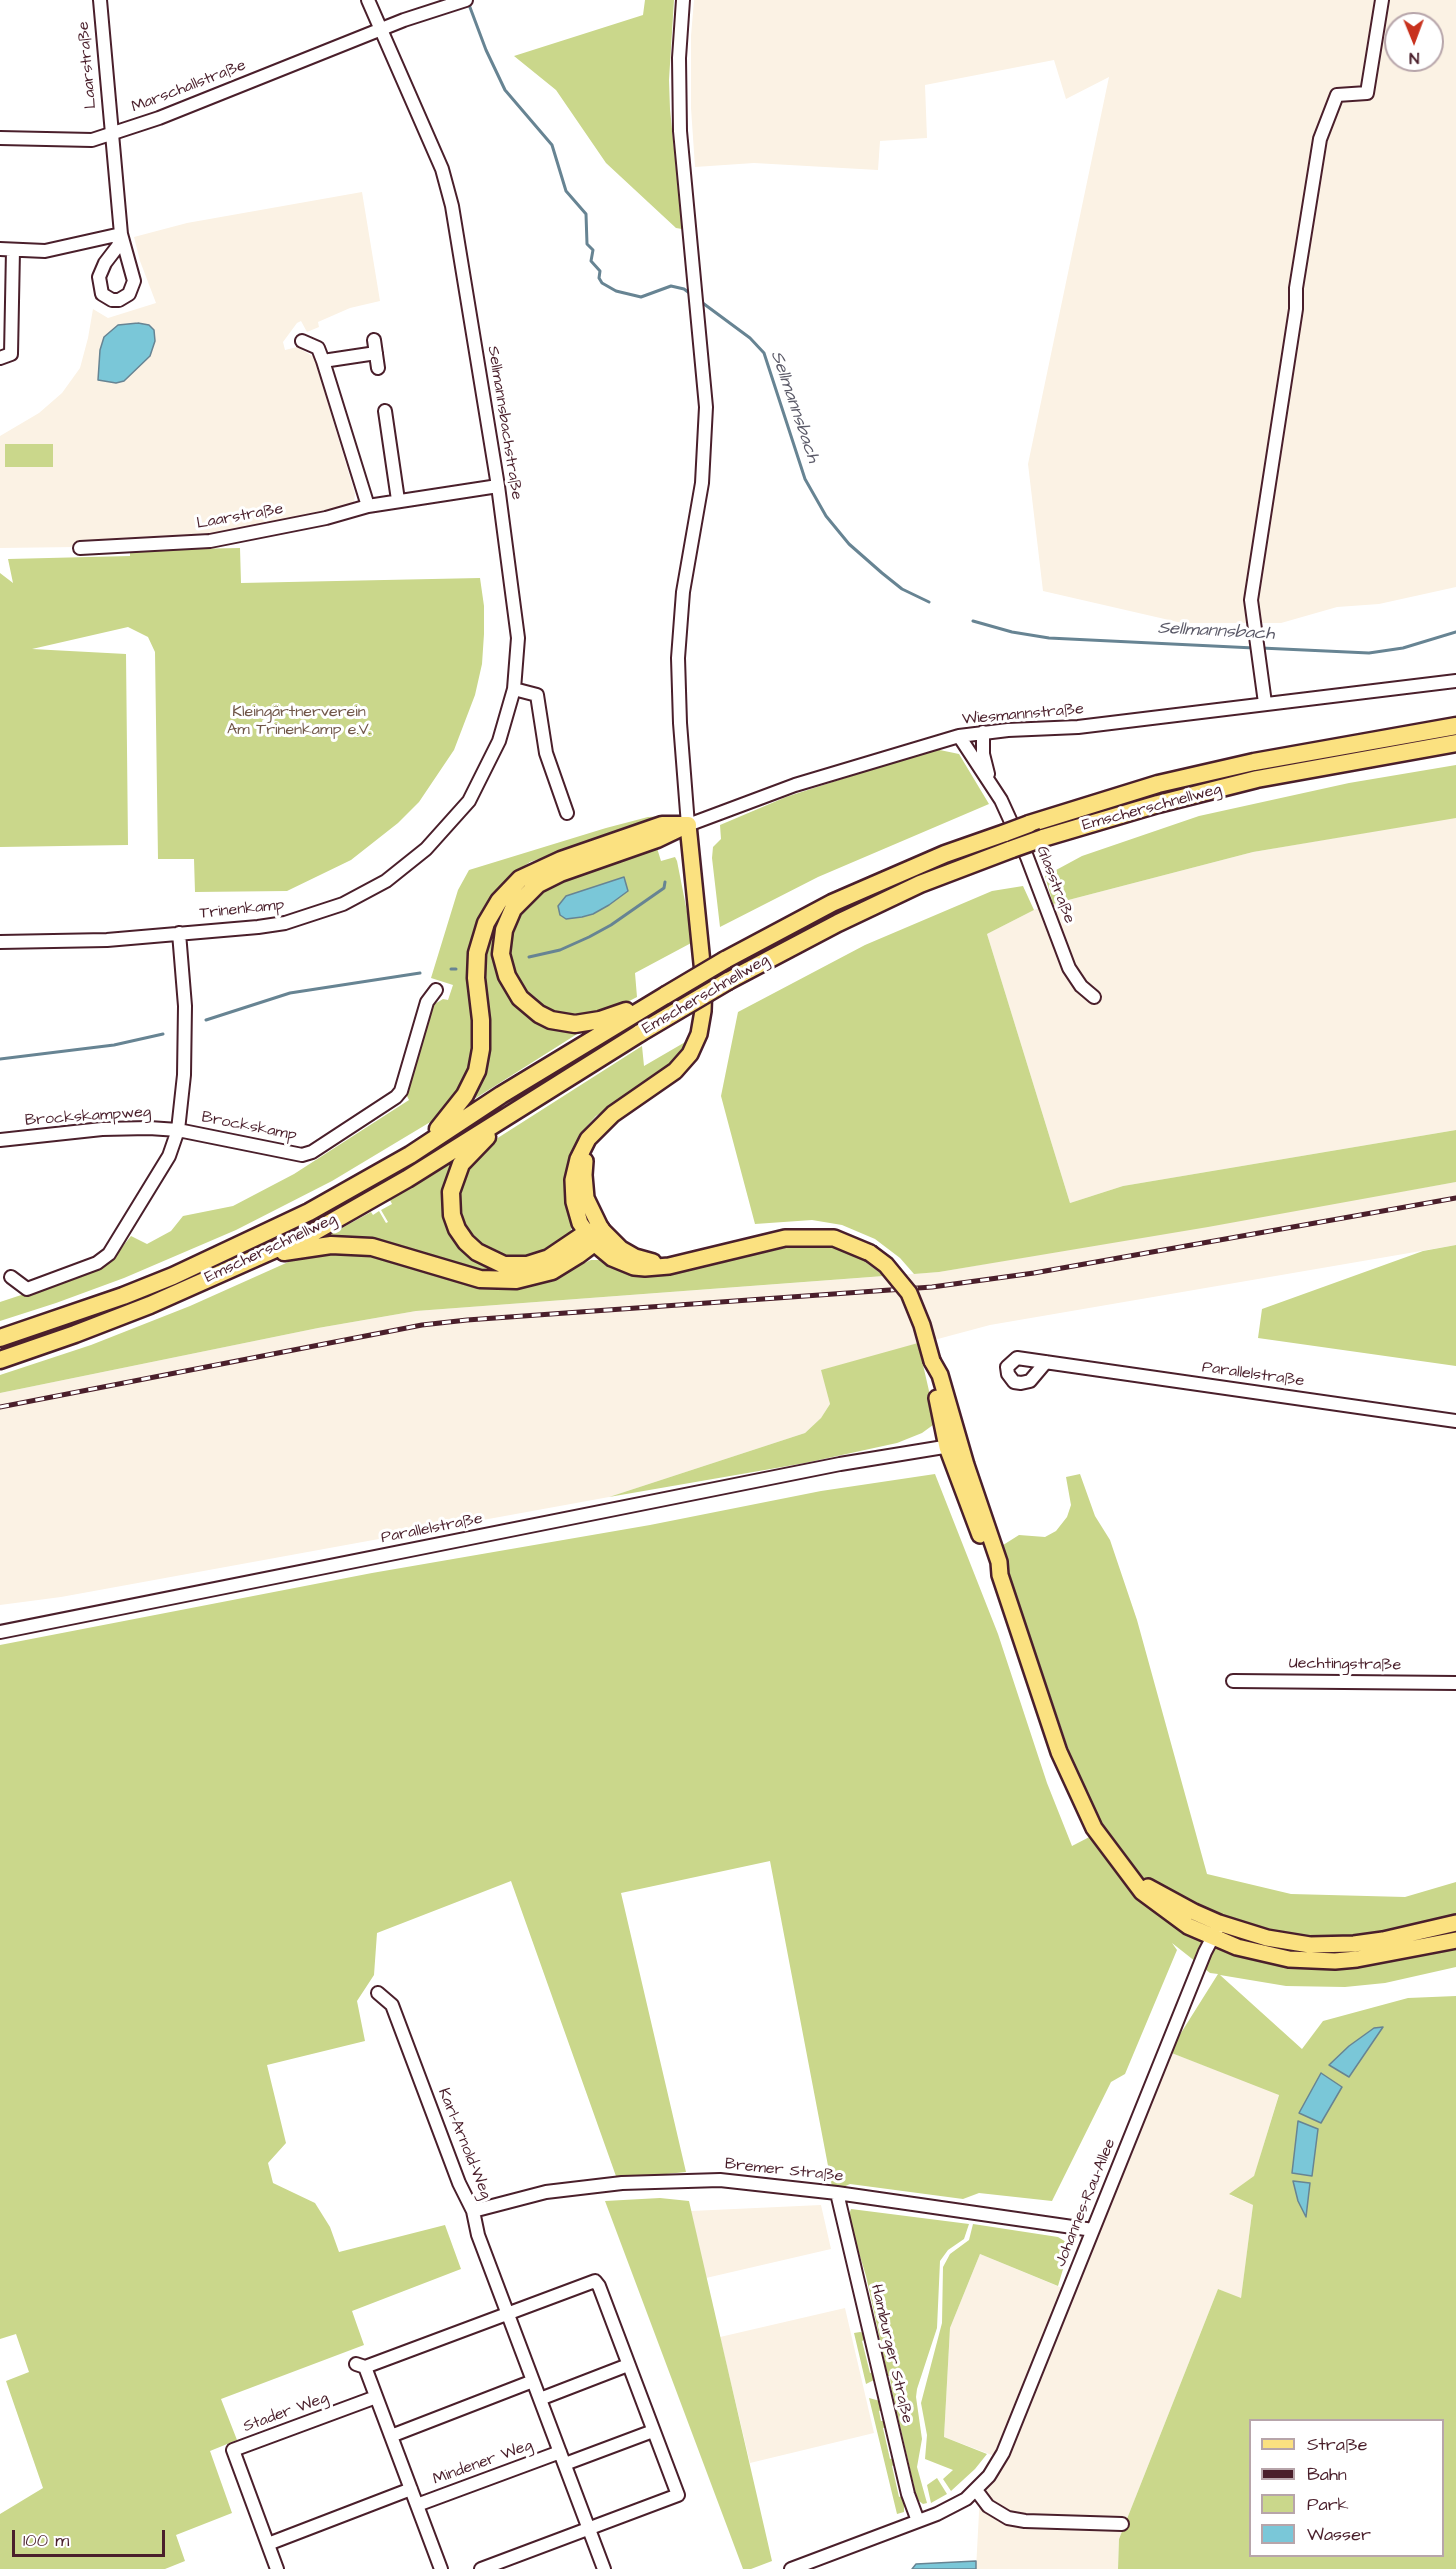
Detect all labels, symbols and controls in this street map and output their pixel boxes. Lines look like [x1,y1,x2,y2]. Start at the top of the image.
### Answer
north arrow [1384,12,1444,72]
street label: Laarstraße [75,20,101,110]
text: N [1409,47,1419,69]
street label: Marschallstraße [129,56,249,118]
street label: Sellmannsbachstraße [482,345,526,501]
water label: Sellmannsbach [765,348,823,466]
street label: Laarstraße [195,500,285,534]
water label: Sellmannsbach [1157,618,1275,646]
street label: Wiesmannstraße [961,700,1085,730]
park label: Kleingärtnerverein Am Trinenkamp e.V. [227,703,371,741]
street label: Emscherschnellweg [1080,780,1224,836]
street label: Glasstraße [1031,844,1079,926]
street label: Trinenkamp [199,896,285,924]
street label: Emscherschnellweg [639,951,773,1039]
street label: Brockskampweg [24,1103,152,1131]
street label: Brockskamp [200,1108,298,1146]
street label: Emscherschnellweg [202,1210,340,1288]
street label: Parallelstraße [1201,1358,1305,1392]
street label: Parallelstraße [380,1510,484,1548]
street label: Uechtingstraße [1289,1654,1401,1676]
street label: Karl-Arnold-Weg [433,2086,495,2202]
street label: Johannes-Rau-Allee [1052,2136,1120,2270]
street label: Bremer Straße [724,2155,844,2187]
street label: Hamburger Straße [866,2283,916,2425]
street label: Stader Weg [241,2389,331,2437]
legend [1249,2419,1444,2557]
text: Straße [1307,2432,1367,2457]
street label: Mindener Weg [431,2436,535,2490]
text: Bahn [1307,2462,1347,2487]
text: Park [1307,2492,1349,2517]
scale bar [15,2518,168,2556]
text: Wasser [1307,2522,1371,2547]
text: 100 m [23,2528,69,2553]

